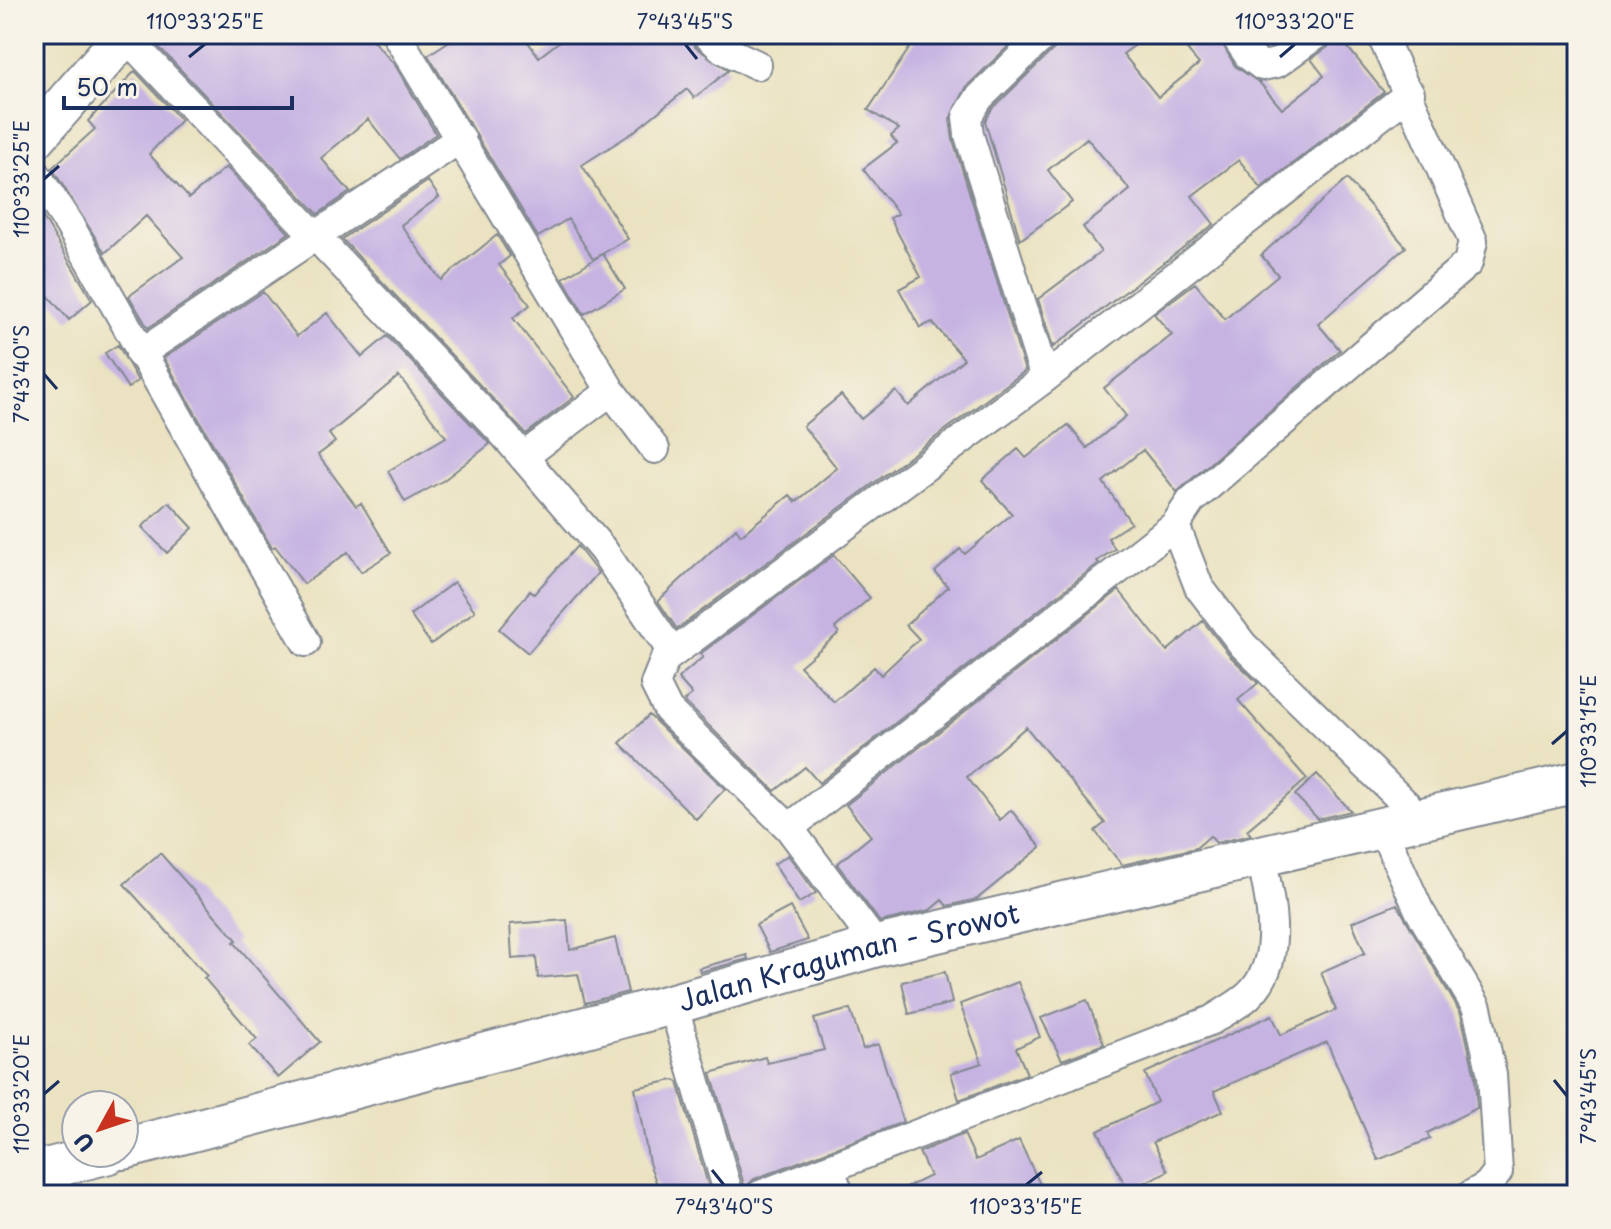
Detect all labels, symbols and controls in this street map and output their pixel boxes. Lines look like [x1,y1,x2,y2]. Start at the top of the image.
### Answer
text: 110°33'25"E [146,6,264,36]
text: 7°43'45"S [637,6,733,36]
text: 110°33'20"E [1235,6,1355,36]
scale bar [64,60,292,110]
text: 50 m [76,68,138,104]
text: 110°33'25"E [6,120,36,238]
text: 7°43'40"S [6,325,36,423]
text: 110°33'15"E [1573,674,1603,788]
street label: Jalan Kraguman - Srowot [673,890,1023,1021]
text: 110°33'20"E [6,1034,36,1154]
text: 7°43'45"S [1573,1048,1603,1144]
north arrow [60,1089,140,1169]
text: U [66,1126,102,1160]
text: 7°43'40"S [675,1191,773,1221]
text: 110°33'15"E [969,1191,1083,1221]

